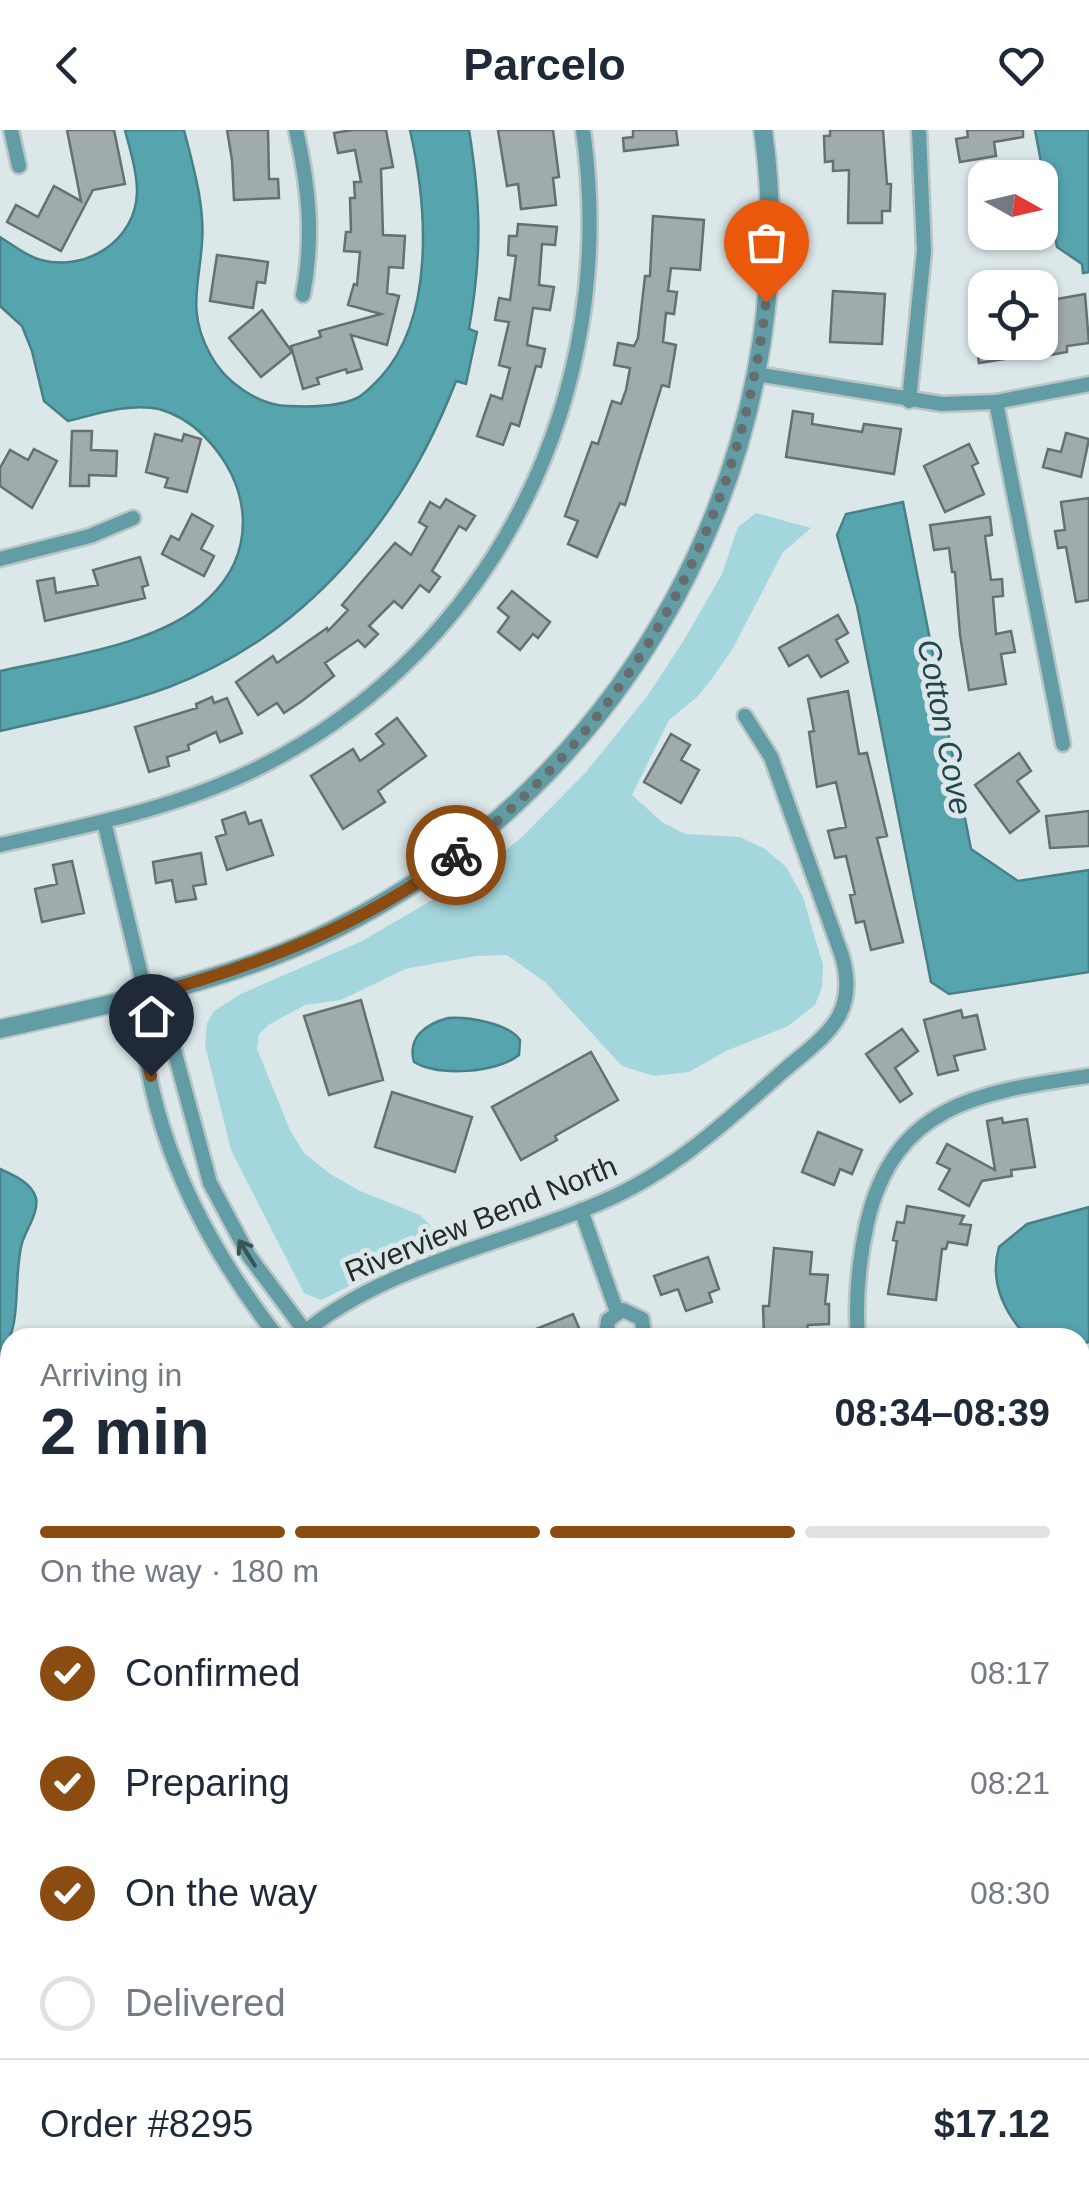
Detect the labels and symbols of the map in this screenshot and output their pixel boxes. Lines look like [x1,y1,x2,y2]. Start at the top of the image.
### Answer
north arrow [968,160,1058,250]
pin [724,200,809,303]
water label: Cotton Cove [910,636,980,818]
courier [406,805,506,905]
pin [109,974,194,1077]
street label: Riverview Bend North [340,1149,621,1288]
one-way arrow [237,1239,257,1267]

